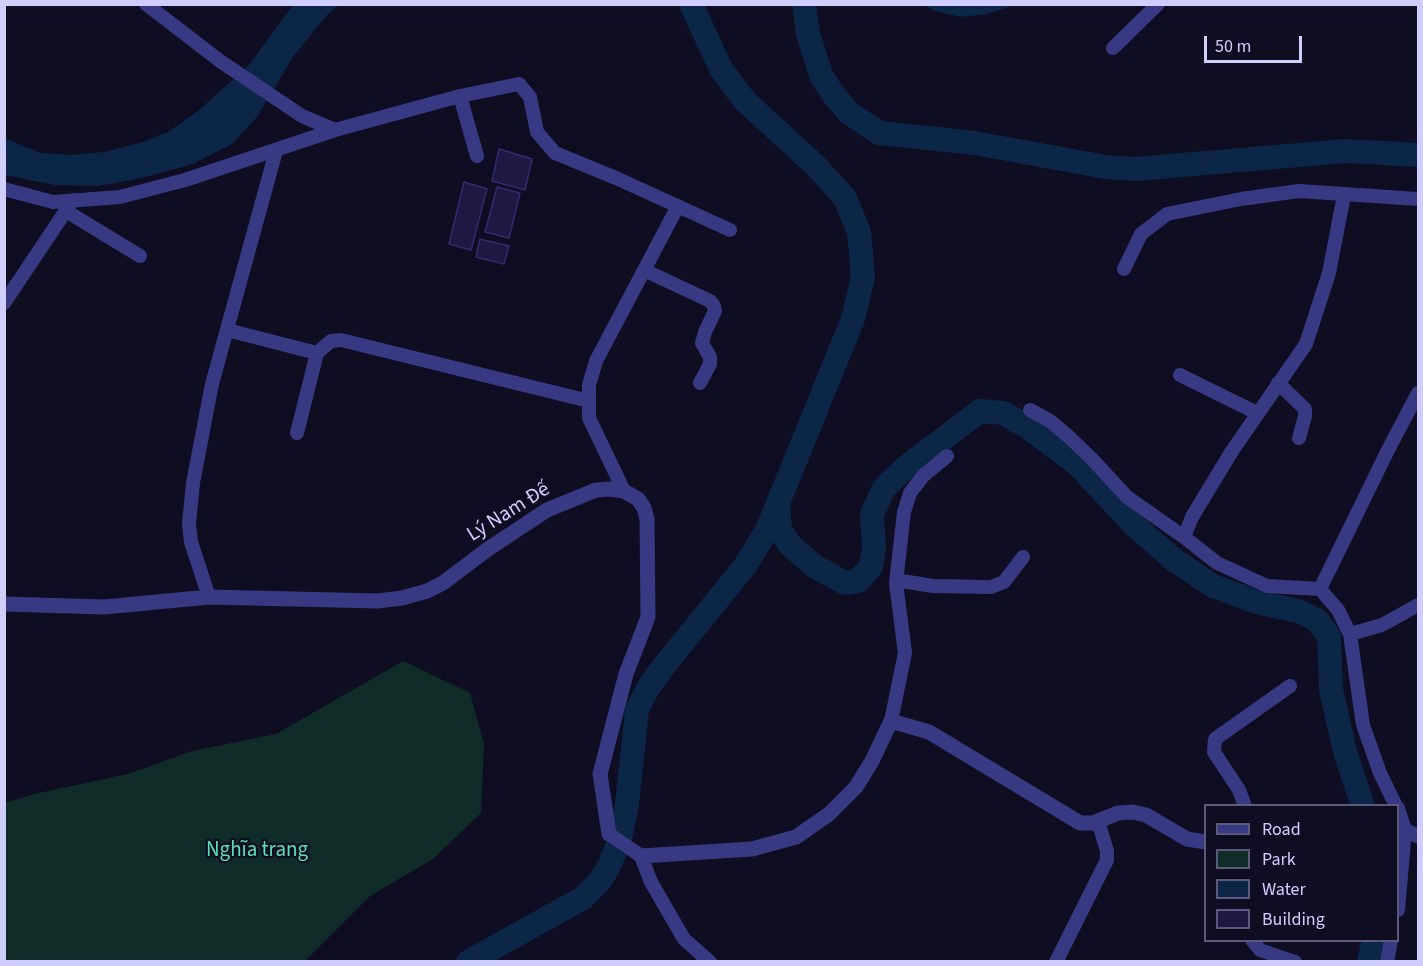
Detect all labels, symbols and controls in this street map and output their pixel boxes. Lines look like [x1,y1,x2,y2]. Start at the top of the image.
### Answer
scale bar [1207,24,1304,62]
text: 50 m [1215,34,1251,59]
street label: Lý Nam Đế [463,478,555,548]
legend [1204,804,1399,942]
text: Road [1262,817,1301,842]
park label: Nghĩa trang [206,838,308,864]
text: Park [1262,847,1296,872]
text: Water [1262,877,1306,902]
text: Building [1262,907,1325,932]

